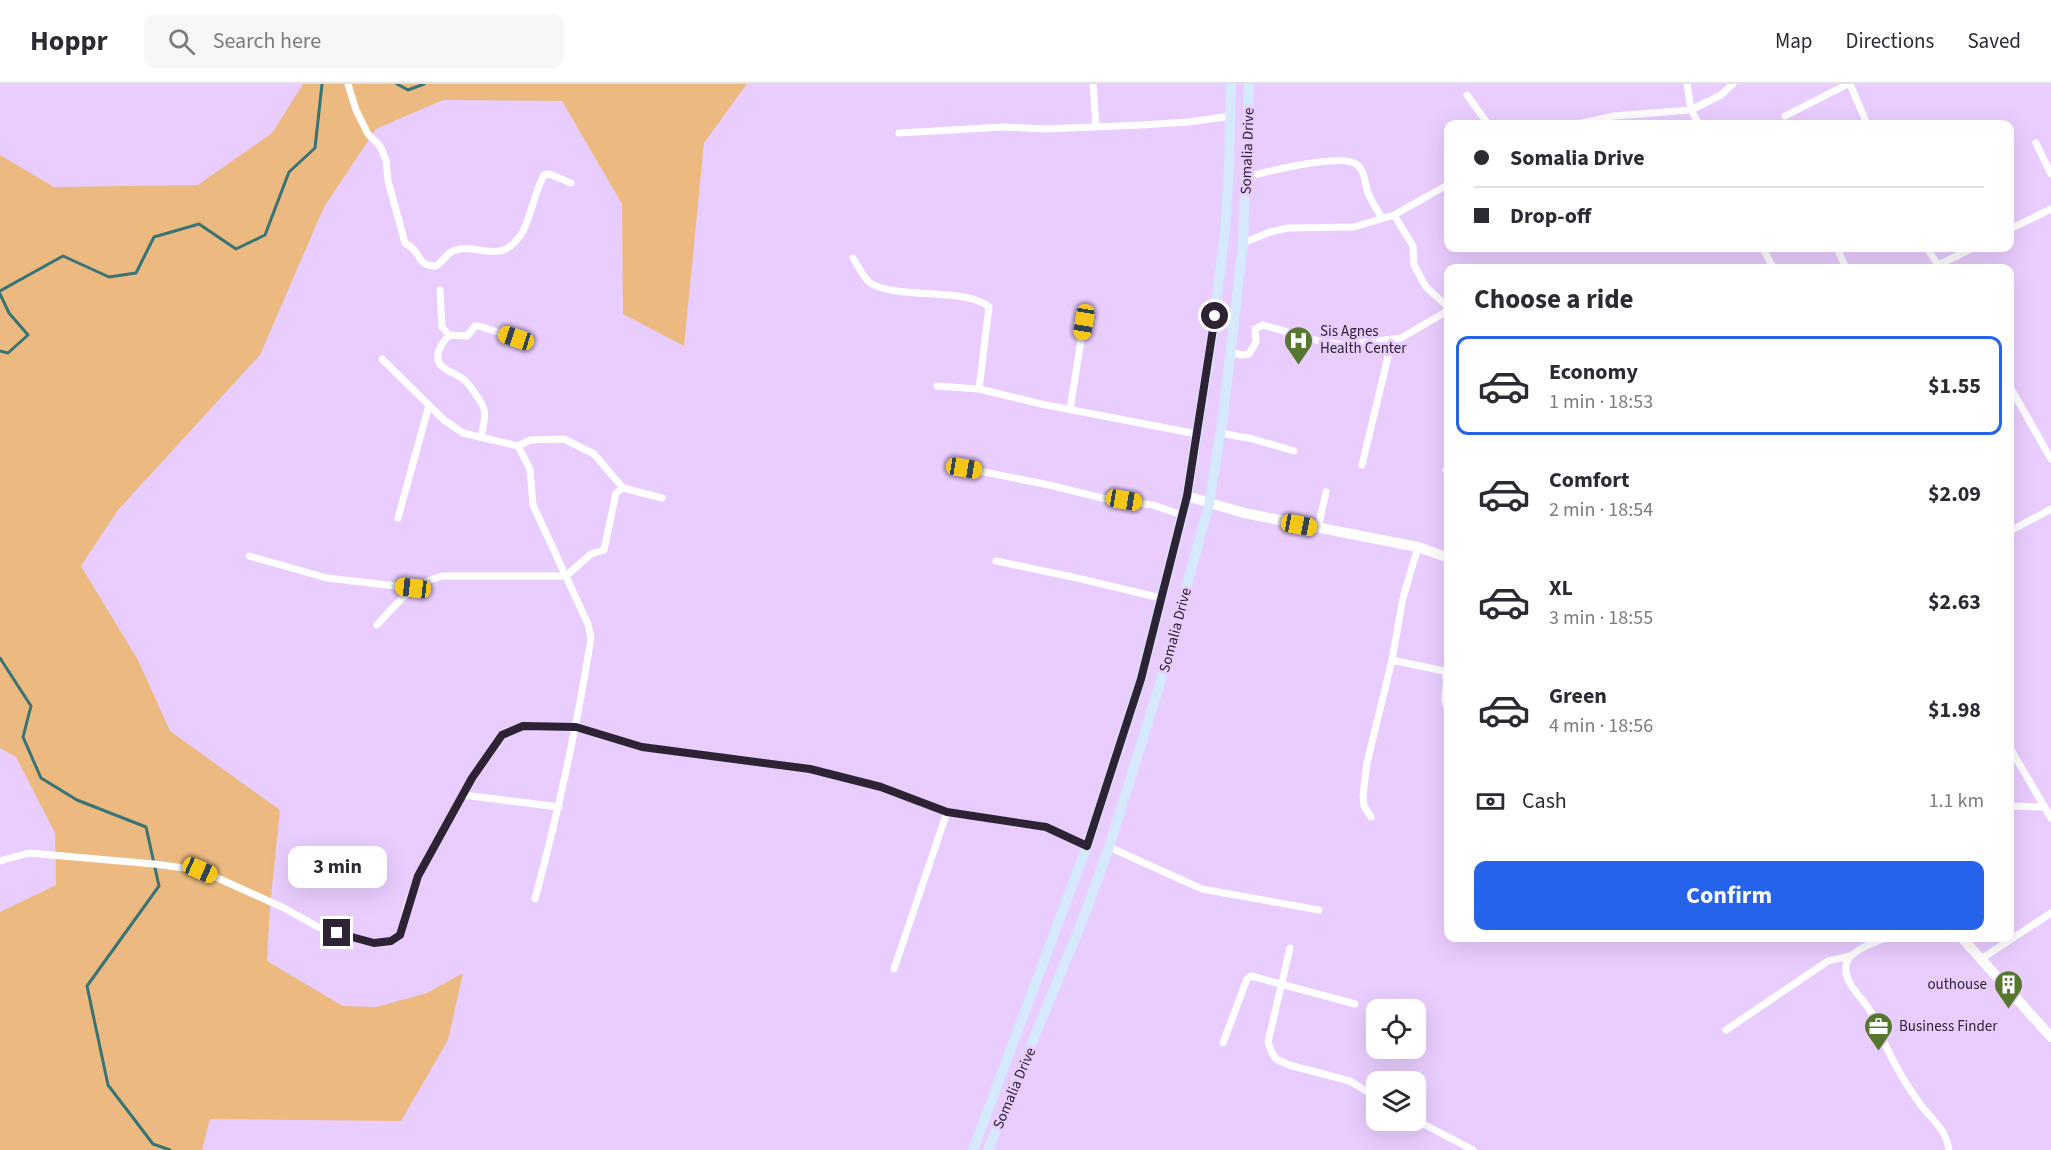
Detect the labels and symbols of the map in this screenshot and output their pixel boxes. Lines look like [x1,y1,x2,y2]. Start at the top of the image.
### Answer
street label: Somalia Drive [1235,107,1260,195]
route start [1201,302,1228,329]
car [1072,303,1096,341]
place label: Sis Agnes Health Center [1320,321,1407,359]
car [496,324,536,352]
hospital icon: Sis Agnes Health Center [1283,324,1315,366]
car [945,456,983,480]
car [1105,488,1143,512]
car [1280,513,1318,537]
car [394,577,432,599]
street label: Somalia Drive [1154,586,1197,675]
callout: 3 min [288,846,386,888]
car [180,854,220,886]
route end [323,919,350,946]
building icon: outhouse [1992,968,2024,1010]
place label: outhouse [1927,974,1987,995]
office icon: Business Finder [1862,1010,1894,1052]
place label: Business Finder [1899,1016,1998,1037]
street label: Somalia Drive [988,1044,1041,1132]

